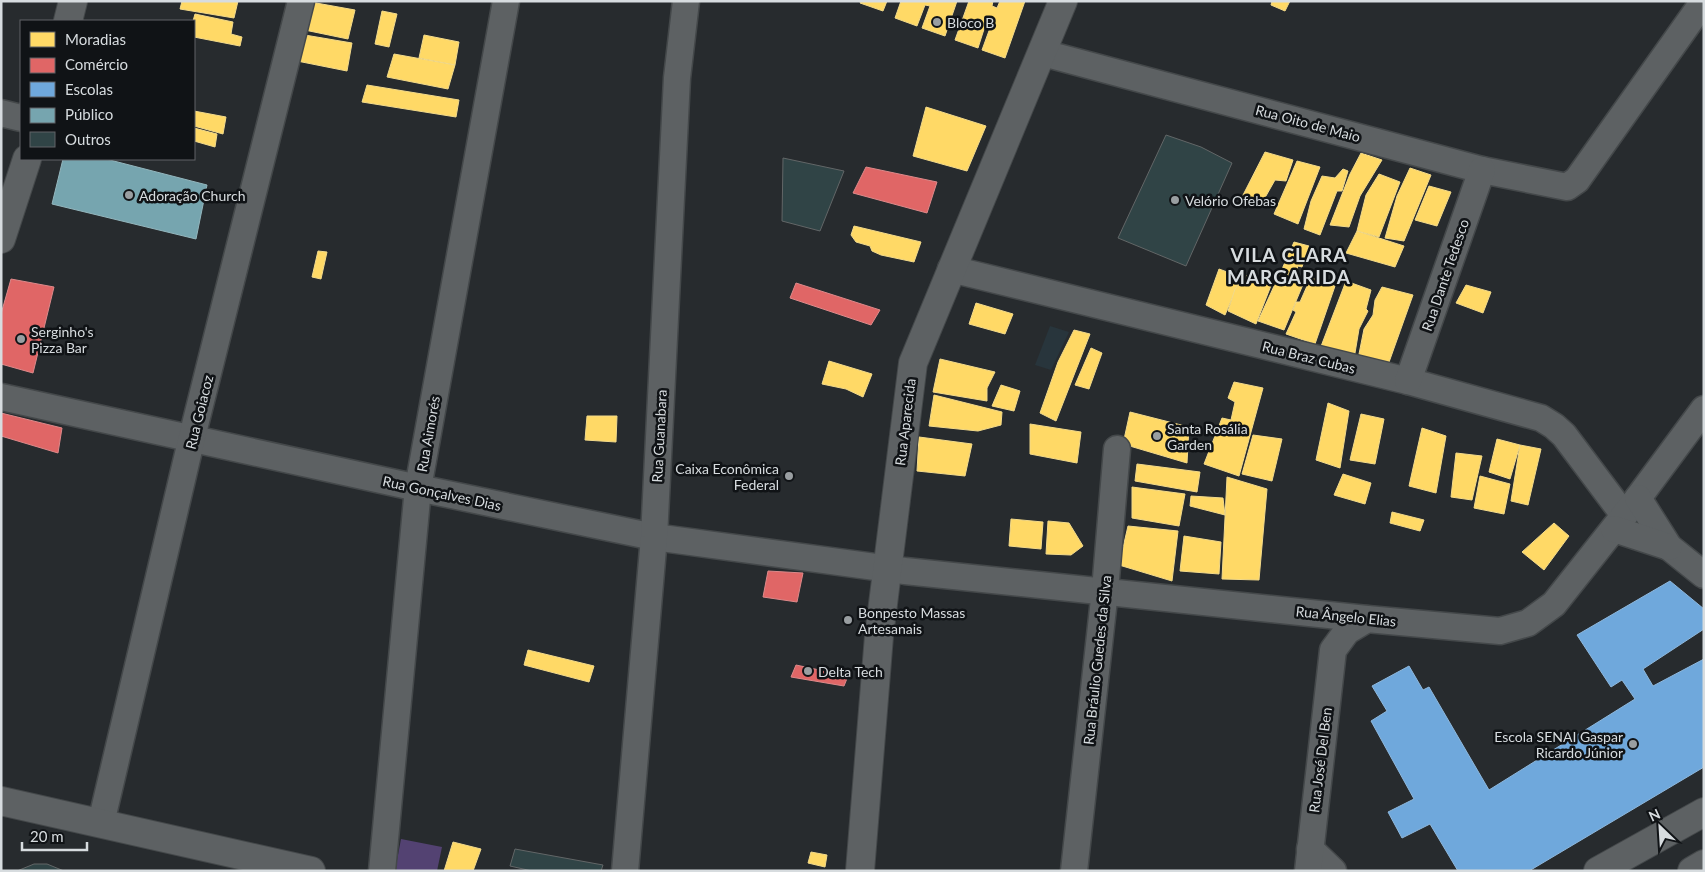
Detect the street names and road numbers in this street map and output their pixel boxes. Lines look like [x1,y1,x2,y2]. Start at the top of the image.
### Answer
street label: Rua Oito de Maio [1254,101,1362,145]
street label: Rua Dante Tedesco [1418,217,1472,333]
street label: Rua Braz Cubas [1261,337,1357,377]
street label: Rua Goiacoz [182,373,216,451]
street label: Rua Aparecida [891,377,919,467]
street label: Rua Guanabara [648,389,670,483]
street label: Rua Aimorés [413,395,443,473]
street label: Rua Gonçalves Dias [381,472,503,514]
street label: Rua Bráulio Guedes da Silva [1080,574,1114,746]
street label: Rua Ângelo Elias [1295,602,1397,630]
street label: Rua José Del Ben [1305,706,1335,814]

